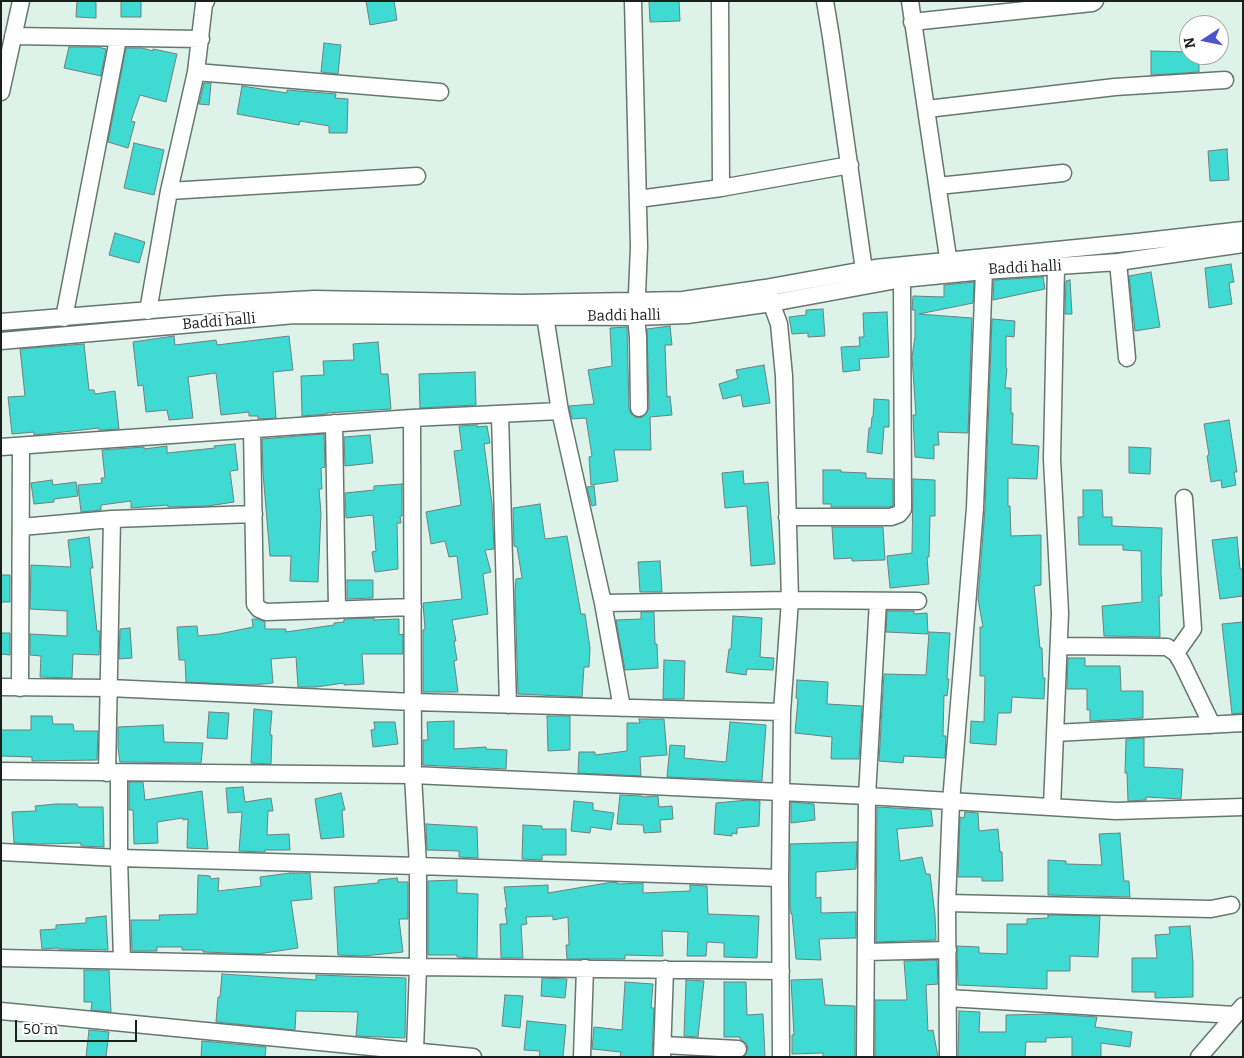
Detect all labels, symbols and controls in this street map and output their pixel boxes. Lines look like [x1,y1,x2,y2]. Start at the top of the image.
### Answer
north arrow [1179,15,1229,65]
text: N [1180,36,1199,50]
street label: Baddi halli [988,257,1062,279]
street label: Baddi halli [587,306,661,326]
street label: Baddi halli [182,310,256,334]
scale bar [18,1010,140,1042]
text: 50 m [23,1020,58,1038]

